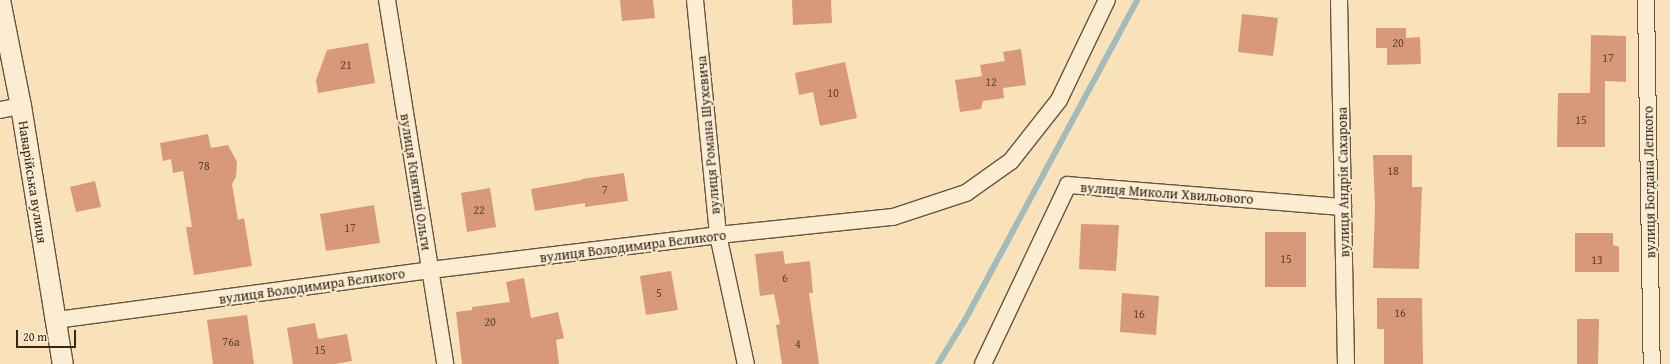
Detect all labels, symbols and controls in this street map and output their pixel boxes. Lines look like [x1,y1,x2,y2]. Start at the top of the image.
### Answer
house number: 20 [1392,36,1404,50]
house number: 17 [1602,51,1614,65]
street label: вулиця Романа Шухевича [693,55,723,215]
house number: 21 [340,58,352,72]
house number: 12 [985,75,997,89]
house number: 10 [827,86,839,100]
street label: вулиця Богдана Лепкого [1639,106,1659,258]
street label: вулиця Андрія Сахарова [1333,107,1353,257]
street label: вулиця Княгині Ольги [397,112,435,252]
house number: 15 [1575,113,1587,127]
street label: Наварійська вулиця [15,119,51,245]
house number: 78 [198,159,210,173]
house number: 18 [1387,164,1399,178]
street label: вулиця Миколи Хвильового [1080,179,1254,207]
house number: 7 [602,183,608,197]
house number: 22 [473,203,485,217]
house number: 17 [344,221,356,235]
street label: вулиця Володимира Великого [539,226,727,266]
house number: 15 [1280,252,1292,266]
house number: 13 [1591,253,1603,267]
street label: вулиця Володимира Великого [218,265,406,307]
house number: 6 [782,271,788,285]
house number: 5 [656,286,662,300]
house number: 16 [1394,306,1406,320]
house number: 16 [1133,307,1145,321]
house number: 20 [484,315,496,329]
scale bar [18,322,78,348]
text: 20 m [23,328,47,345]
house number: 76а [222,335,240,349]
house number: 4 [795,337,801,351]
house number: 15 [314,343,326,357]

